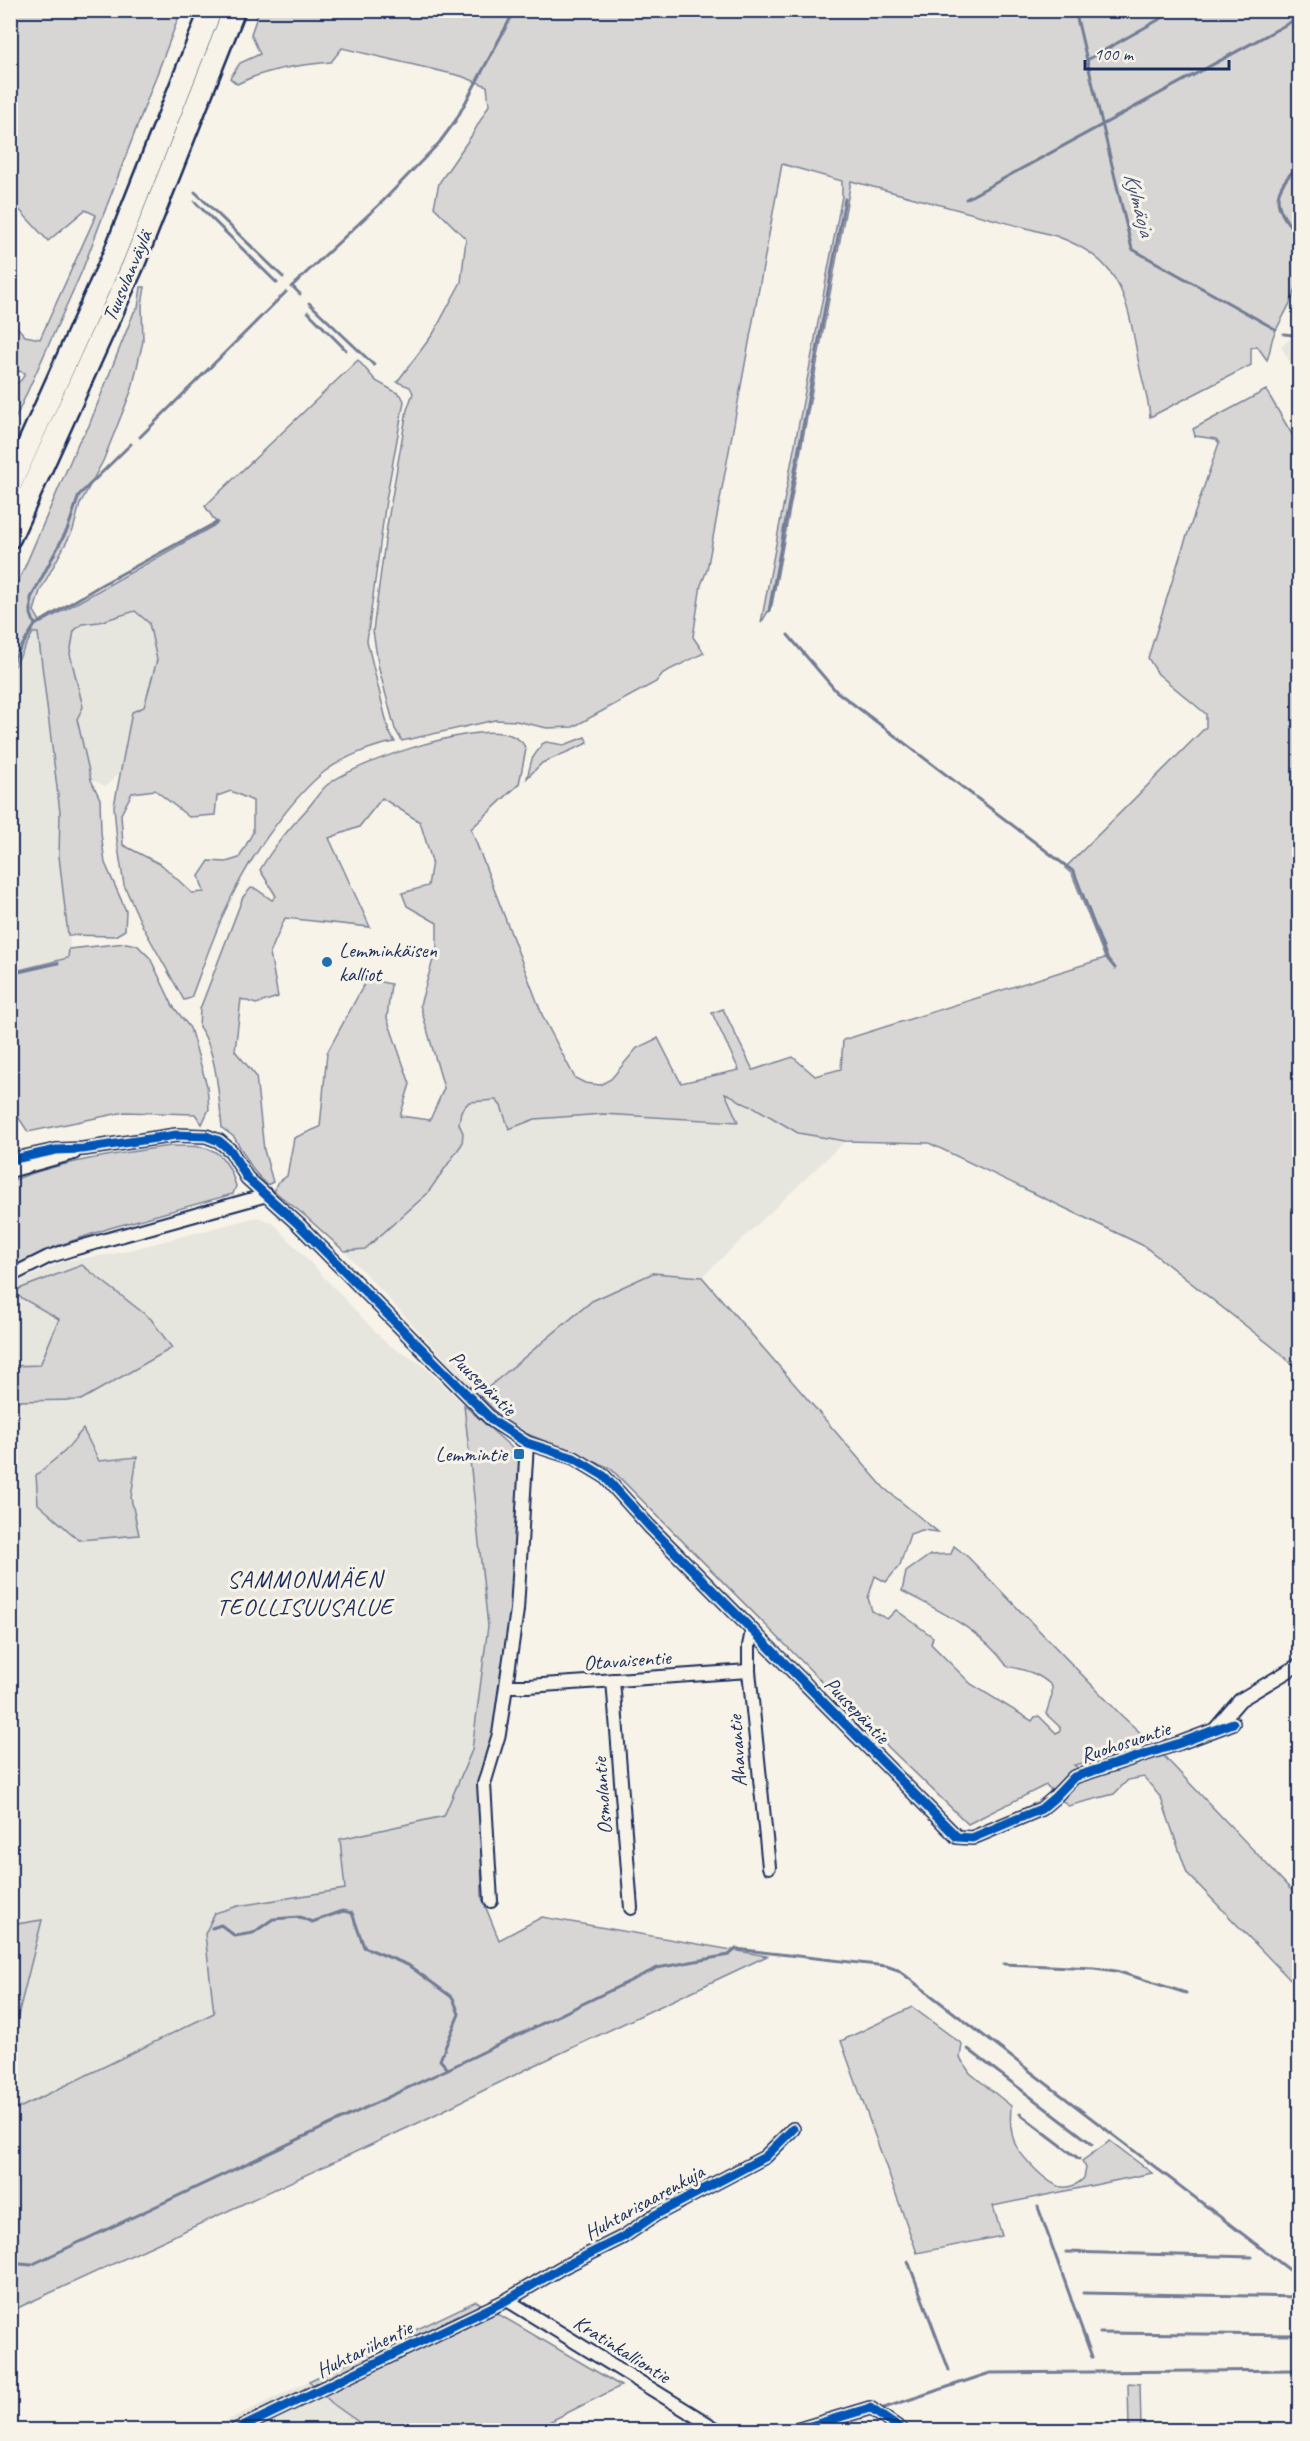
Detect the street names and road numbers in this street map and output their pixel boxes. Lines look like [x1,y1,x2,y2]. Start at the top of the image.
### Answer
street label: Tuusulanväylä [96,225,159,325]
street label: Puusepäntie [444,1345,523,1422]
street label: Otavaisentie [582,1644,673,1676]
street label: Puusepäntie [819,1671,896,1750]
street label: Ahavantie [721,1712,752,1788]
street label: Ruohosuontie [1077,1715,1175,1769]
street label: Osmolantie [586,1754,618,1835]
street label: Huhtarisaarenkuja [579,2158,710,2246]
street label: Kratinkalliontie [569,2309,677,2390]
street label: Huhtariihentie [312,2314,418,2383]

